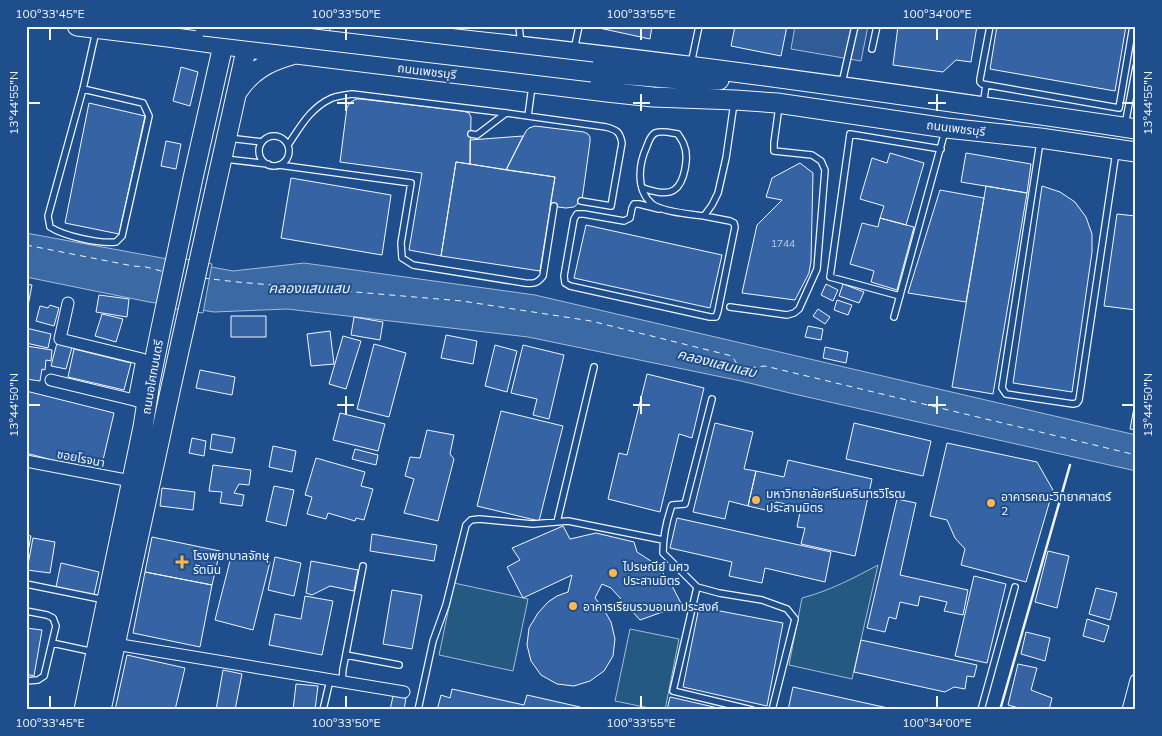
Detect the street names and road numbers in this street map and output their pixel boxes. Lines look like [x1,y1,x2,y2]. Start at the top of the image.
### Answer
street label: ถนนเพชรบุรี [397,60,457,82]
street label: ถนนเพชรบุรี [926,117,986,139]
street label: ถนนอโศกมนตรี [138,338,166,415]
street label: ซอยโรจนา [56,446,106,470]

